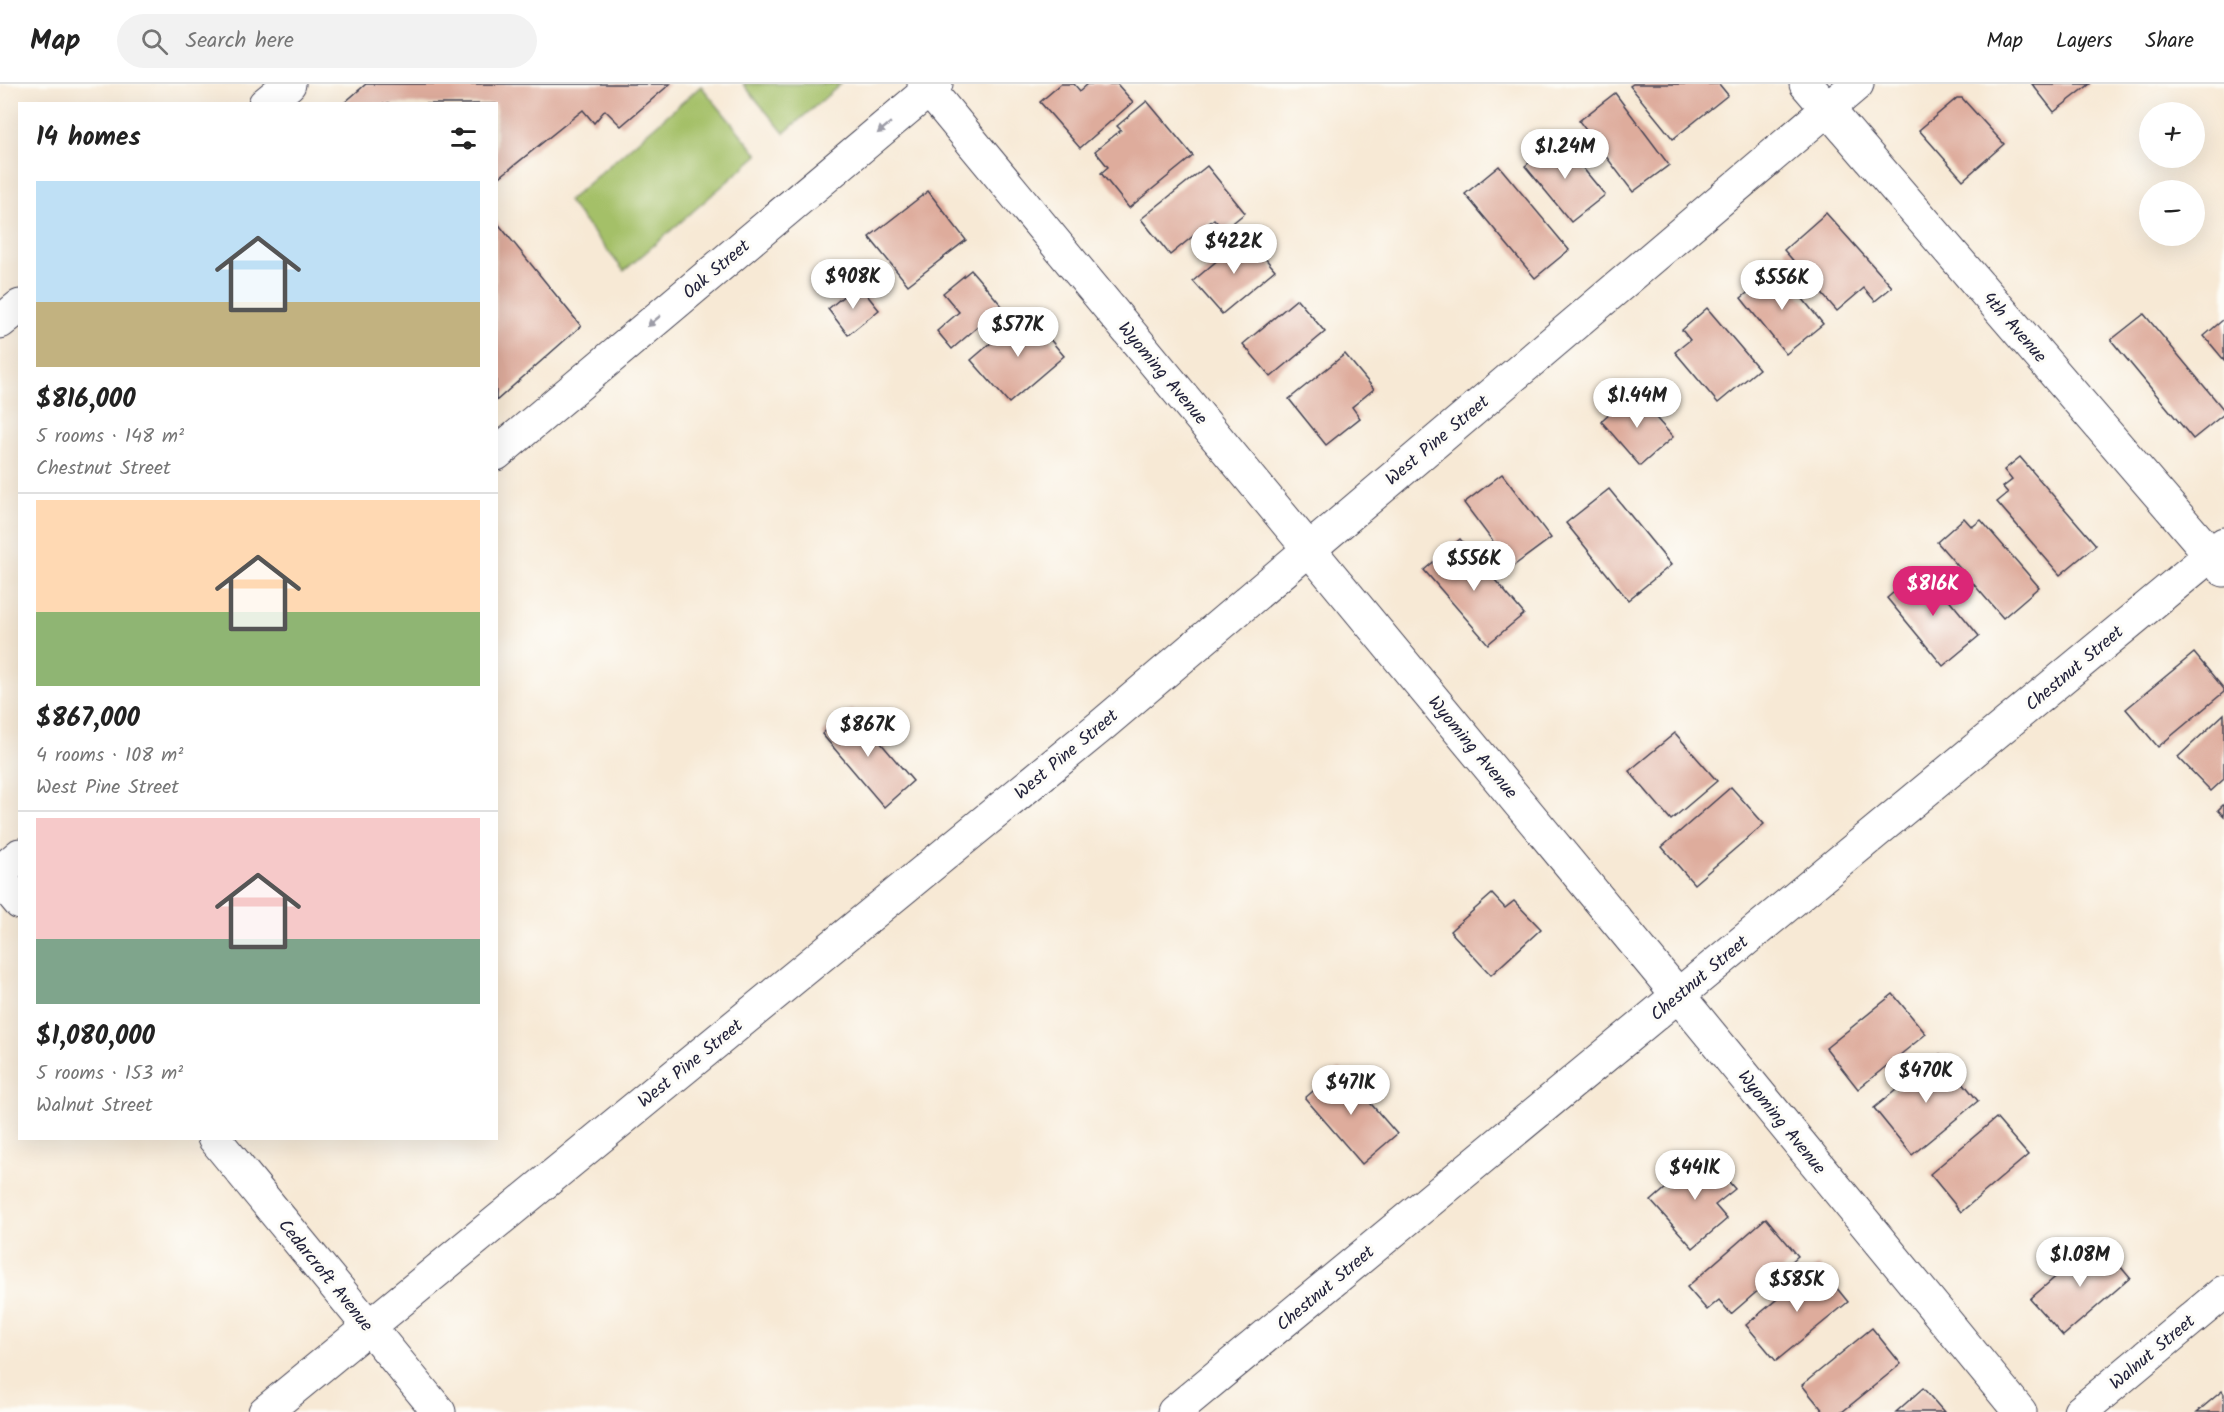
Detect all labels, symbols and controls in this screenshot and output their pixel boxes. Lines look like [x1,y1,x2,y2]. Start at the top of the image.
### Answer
search box [117,14,537,68]
text: Map [30,19,81,64]
text: Search here [186,24,294,59]
icon: search [138,25,171,58]
text: Map [1986,25,2023,58]
text: Layers [2056,25,2112,58]
text: Share [2145,25,2194,58]
map controls [2139,102,2205,246]
button: + [2139,102,2205,168]
text: 14 homes [36,117,141,159]
one-way arrow [876,121,892,134]
icon: filters [447,122,480,155]
pin: $1.24M [1516,129,1614,180]
text: $1.24M [1535,132,1595,164]
button: − [2139,180,2205,246]
icon: home [204,220,312,328]
pin: $422K [1192,224,1276,275]
text: $422K [1205,227,1263,259]
street label: Oak Street [677,232,758,307]
pin: $908K [811,259,895,310]
pin: $556K [1740,260,1824,311]
text: $908K [825,262,881,294]
text: $556K [1755,263,1809,295]
street label: 4th Avenue [1974,286,2053,370]
pin: $577K [976,307,1060,358]
text: $577K [992,310,1044,342]
one-way arrow [647,314,662,327]
street label: Wyoming Avenue [1110,316,1214,432]
pin: $1.44M [1588,378,1686,429]
text: $816,000 [36,379,136,421]
text: $1.44M [1607,381,1667,413]
street label: West Pine Street [1379,388,1497,494]
text: 5 rooms · 148 m² [36,421,184,453]
text: Chestnut Street [36,453,171,485]
icon: home [204,539,312,647]
pin: $556K [1432,541,1516,592]
text: $556K [1447,544,1501,576]
pin: $816K [1891,566,1975,617]
text: $816K [1907,569,1959,601]
street label: Chestnut Street [2019,618,2132,719]
street label: Wyoming Avenue [1420,690,1524,806]
text: $867,000 [36,698,140,740]
street label: West Pine Street [1008,702,1126,808]
pin: $867K [826,707,910,758]
text: $867K [840,710,896,742]
text: 4 rooms · 108 m² [36,740,183,772]
text: West Pine Street [36,772,179,804]
icon: home [204,857,312,965]
street label: Chestnut Street [1644,928,1757,1029]
street label: West Pine Street [632,1012,751,1116]
text: $1,080,000 [36,1016,155,1058]
pin: $470K [1884,1053,1968,1104]
text: $470K [1899,1056,1953,1088]
text: 5 rooms · 153 m² [36,1058,183,1090]
street label: Wyoming Avenue [1729,1064,1832,1182]
pin: $471K [1309,1065,1393,1116]
text: $471K [1326,1068,1376,1100]
text: Walnut Street [36,1090,153,1122]
pin: $441K [1653,1150,1737,1201]
text: $441K [1669,1153,1721,1185]
street label: Cedarcroft Avenue [270,1213,380,1339]
pin: $1.08M [2031,1237,2129,1288]
street label: Chestnut Street [1270,1238,1383,1339]
text: $1.08M [2050,1240,2110,1272]
pin: $585K [1755,1262,1839,1313]
text: $585K [1769,1265,1825,1297]
street label: Walnut Street [2103,1308,2203,1398]

